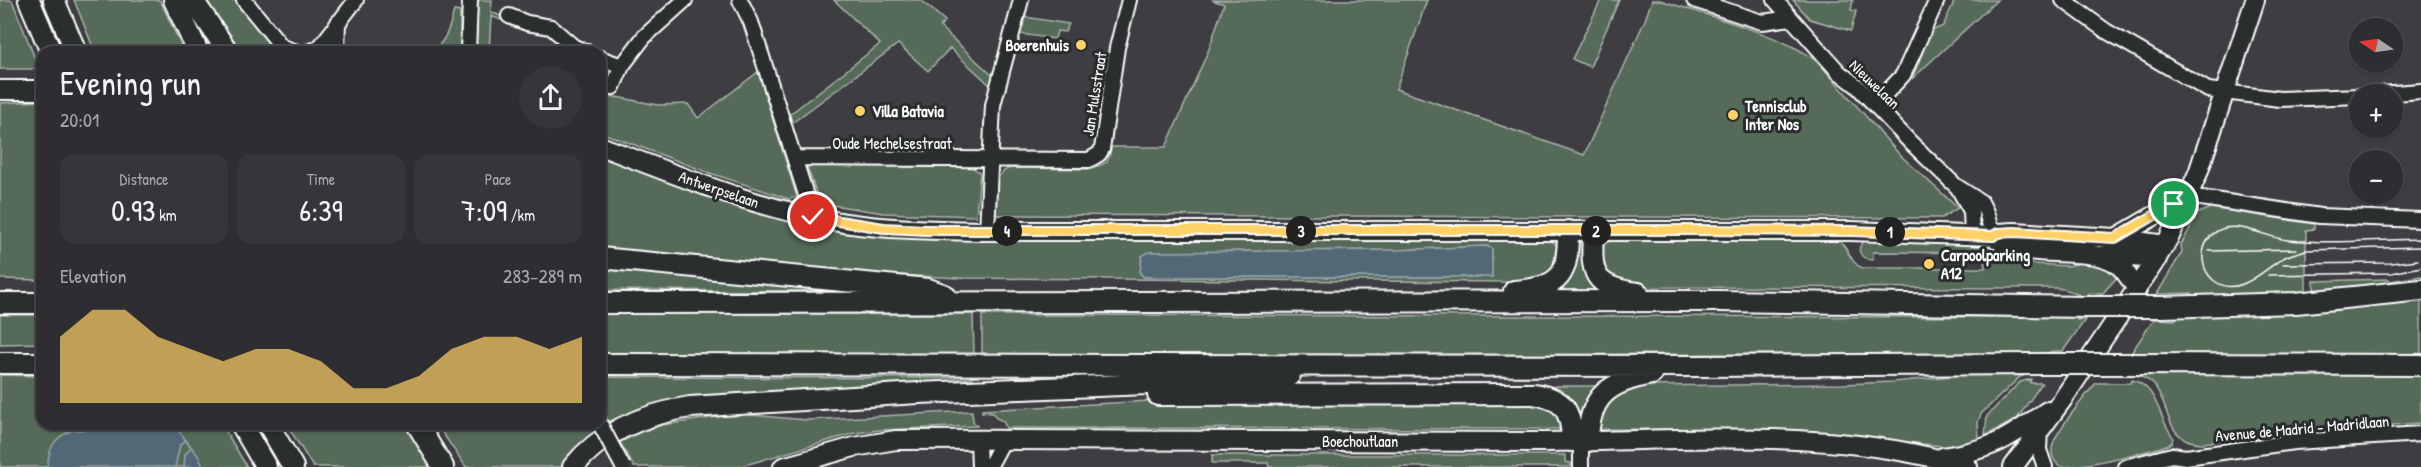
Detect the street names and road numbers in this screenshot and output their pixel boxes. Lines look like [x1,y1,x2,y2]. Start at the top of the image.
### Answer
street label: Jan Mulsstraat [1076,50,1112,138]
street label: Nieuwelaan [1845,54,1905,114]
street label: Oude Mechelsestraat [832,132,952,154]
street label: Antwerpselaan [676,165,762,213]
street label: Avenue de Madrid - Madridlaan [2214,409,2390,447]
street label: Boechoutlaan [1322,430,1398,452]

